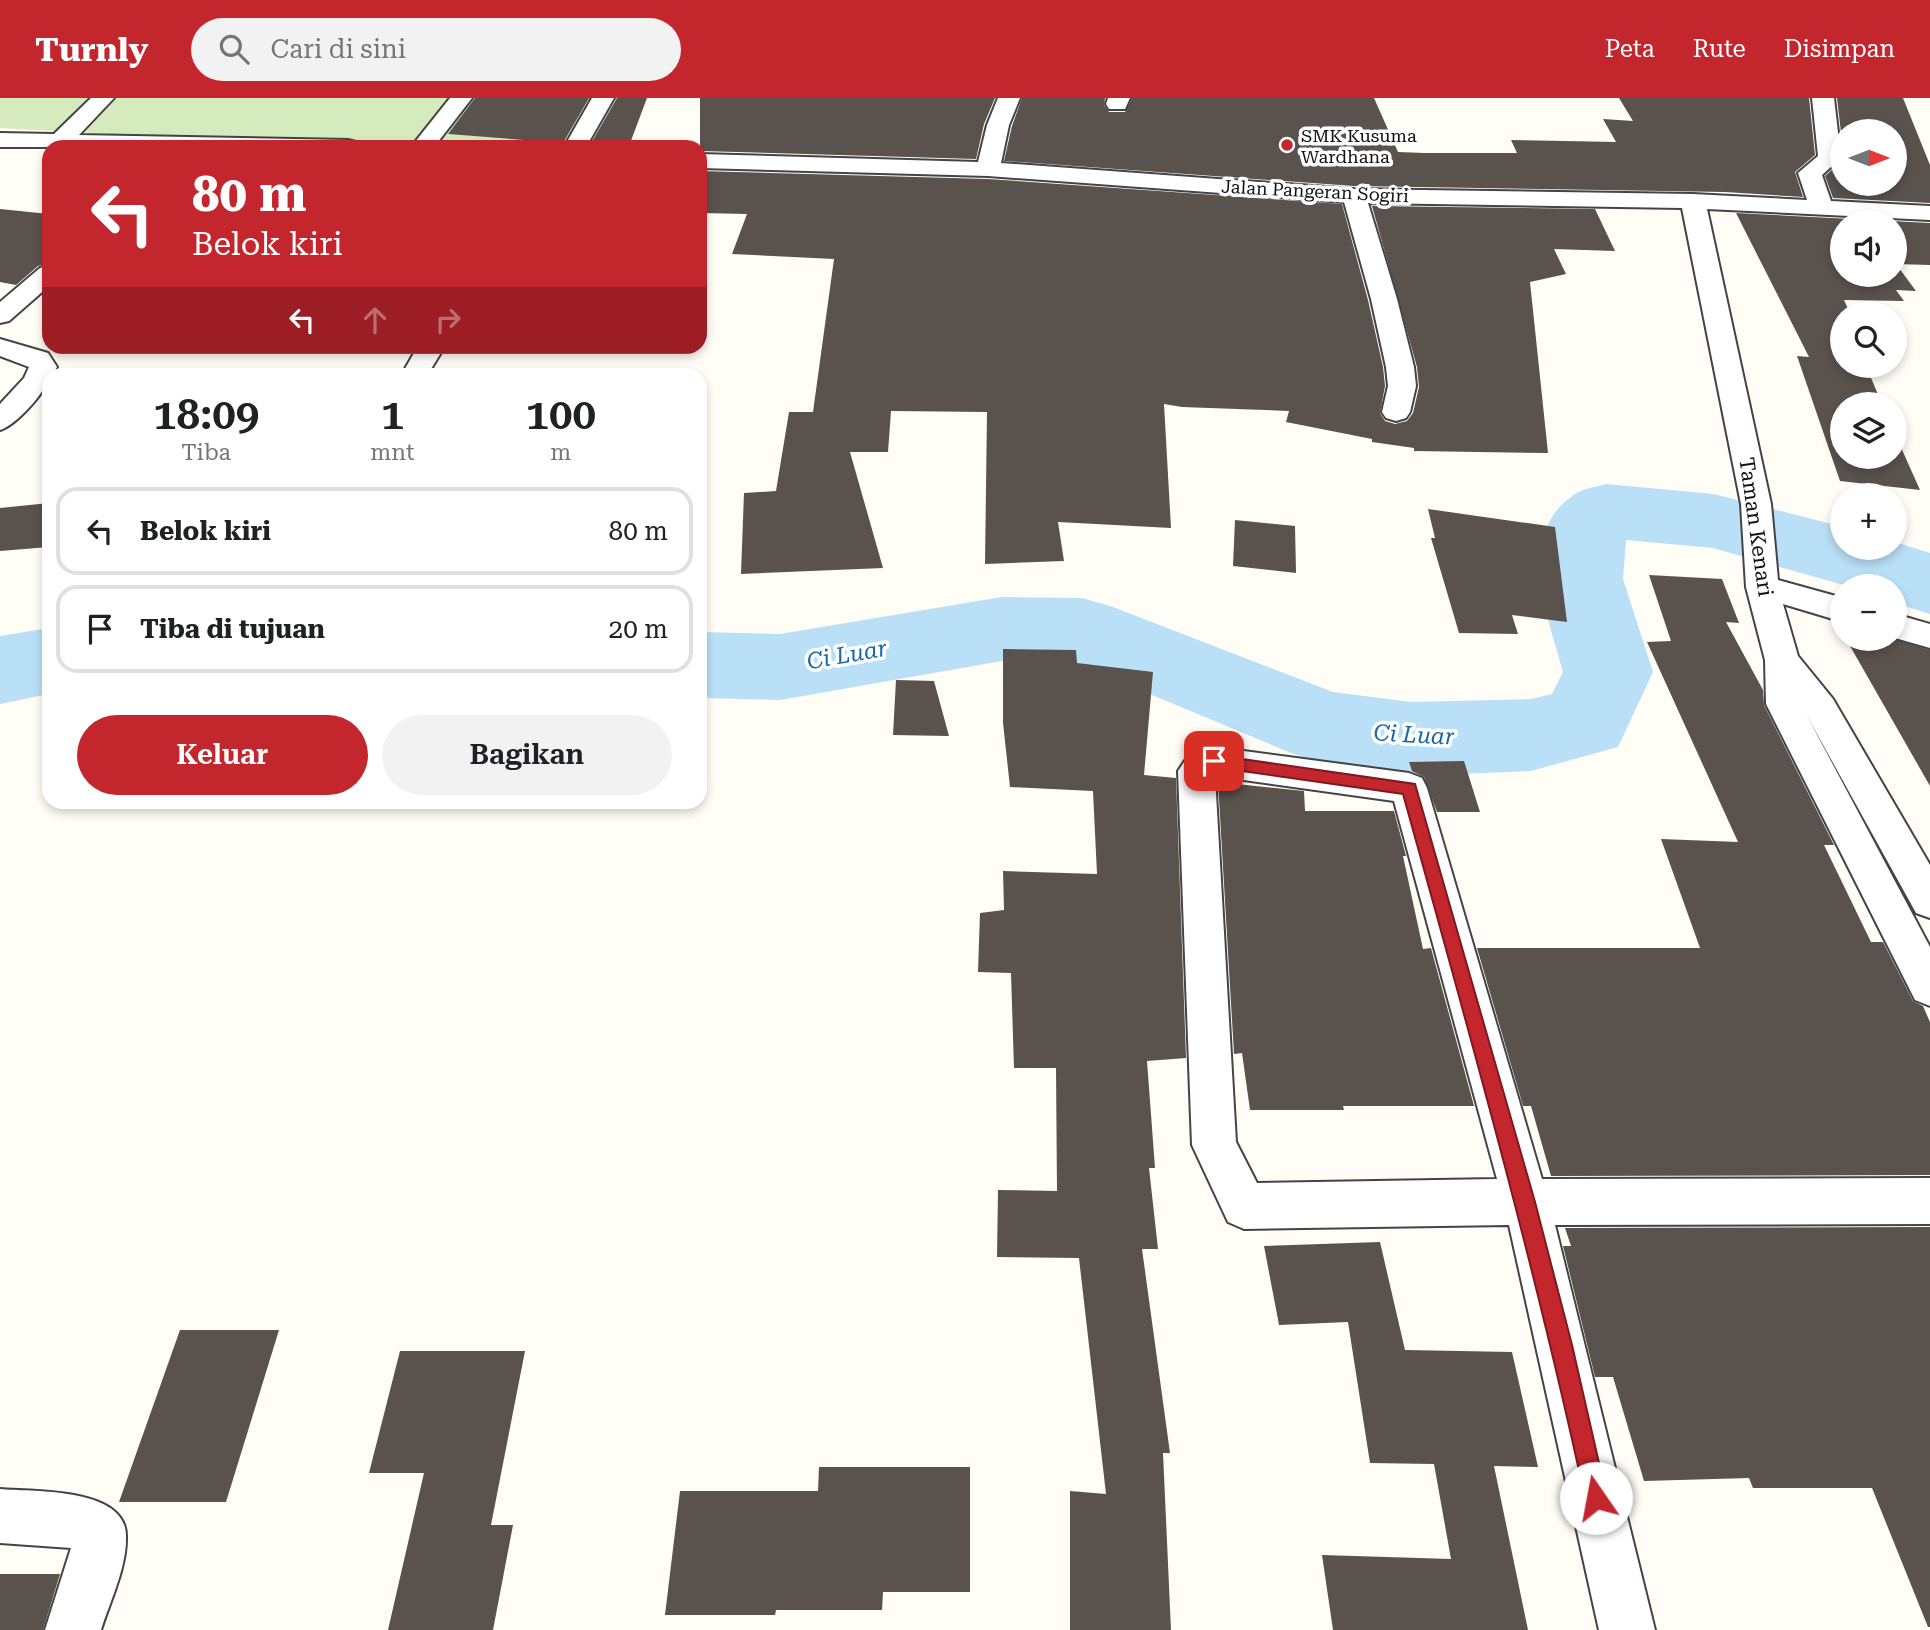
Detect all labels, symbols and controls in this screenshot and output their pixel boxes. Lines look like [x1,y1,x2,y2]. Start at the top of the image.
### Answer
search box [191,18,681,81]
text: Turnly [35,30,149,69]
icon: search [215,30,253,68]
text: Cari di sini [271,34,406,64]
text: Peta [1605,35,1655,63]
text: Rute [1693,35,1746,63]
text: Disimpan [1784,35,1895,63]
north arrow [1830,119,1908,196]
map controls [1830,119,1907,651]
place label: SMK Kusuma Wardhana [1301,125,1417,167]
marker: SMK Kusuma Wardhana [1279,137,1295,153]
text: 80 m [192,166,307,223]
icon: left [77,168,168,259]
street label: Jalan Pangeran Sogiri [1221,176,1410,206]
button: sound [1830,210,1907,287]
text: Belok kiri [192,225,343,263]
icon: left [283,301,321,339]
icon: ahead [356,301,394,339]
icon: right [429,301,467,339]
button: search [1830,301,1907,378]
text: 18:09 [153,390,259,439]
text: 1 [381,390,404,439]
text: 100 [526,390,596,439]
button: layers [1830,392,1907,469]
text: Tiba [181,439,231,466]
text: mnt [370,439,415,466]
text: m [550,439,571,466]
street label: Taman Kenari [1734,456,1778,598]
button: + [1830,483,1907,560]
icon: left [81,512,119,550]
text: Belok kiri [140,516,271,546]
text: 80 m [609,516,668,546]
button: − [1830,574,1907,651]
icon: arrive [81,610,119,648]
text: Tiba di tujuan [140,614,325,644]
text: 20 m [609,614,668,644]
water label: Ci Luar [805,635,890,675]
button: Keluar [77,715,368,795]
button: Bagikan [382,715,672,795]
water label: Ci Luar [1373,719,1456,751]
pin [1184,731,1244,791]
icon: arrive [1195,742,1233,780]
position arrow [1559,1461,1633,1535]

